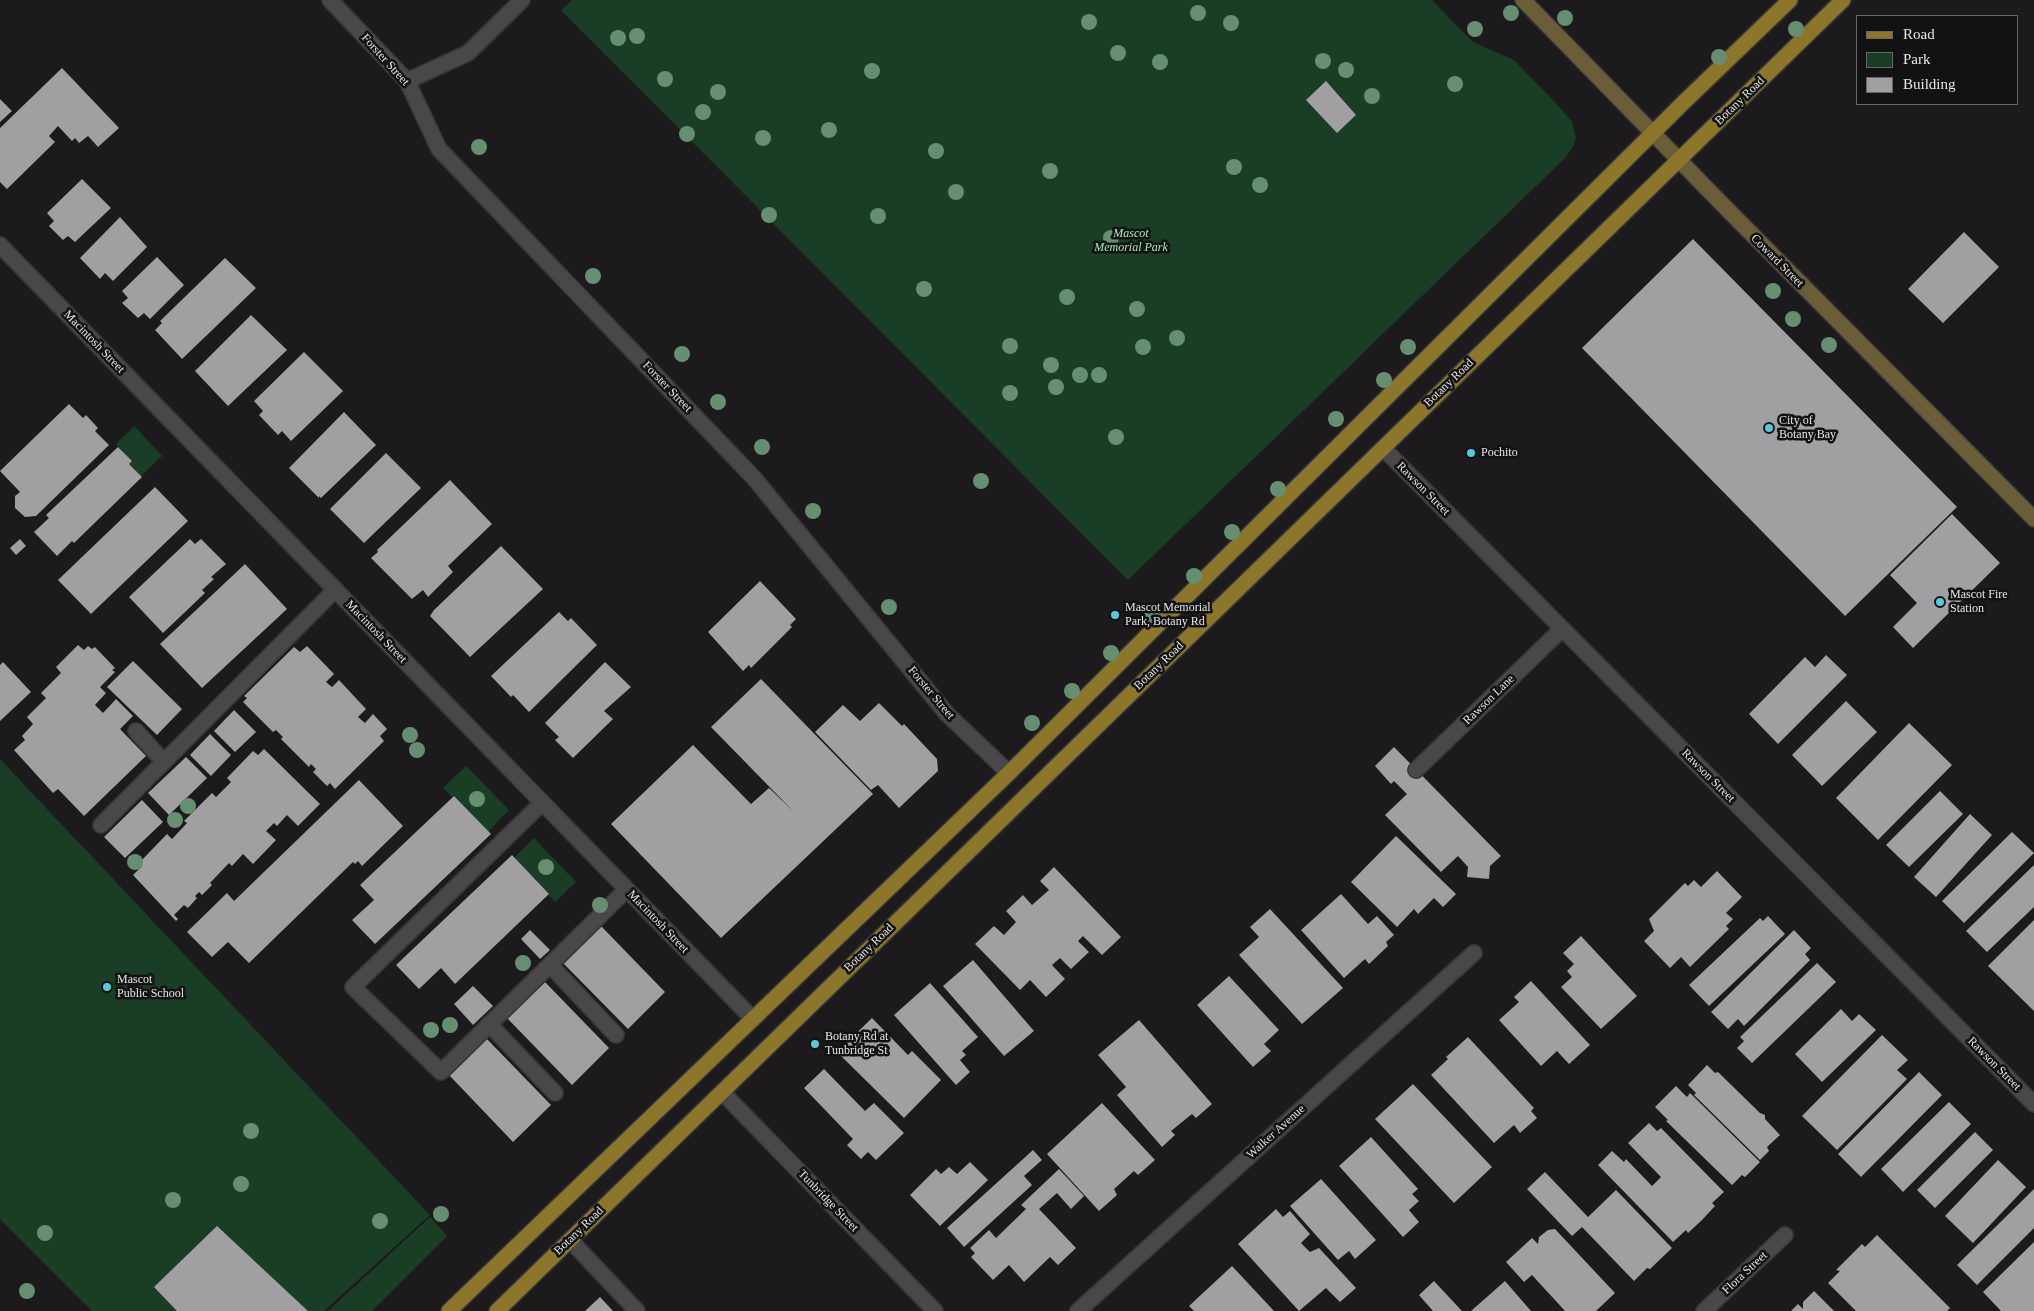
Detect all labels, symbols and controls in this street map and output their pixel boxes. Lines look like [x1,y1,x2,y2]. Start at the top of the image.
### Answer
legend [1856,15,2019,105]
text: Road [1903,26,1935,42]
street label: Forster Street [358,31,412,89]
text: Park [1903,51,1931,67]
street label: Botany Road [1712,74,1768,128]
text: Building [1903,76,1956,92]
park label: Mascot Memorial Park [1094,227,1168,255]
street label: Coward Street [1748,232,1806,290]
street label: Macintosh Street [60,308,128,376]
street label: Botany Road [1421,356,1477,410]
street label: Forster Street [639,359,695,415]
place label: City of Botany Bay [1779,414,1836,442]
marker: City of Botany Bay [1763,422,1775,434]
place label: Pochito [1481,446,1518,460]
marker: Pochito [1465,447,1477,459]
street label: Rawson Street [1393,459,1453,519]
place label: Mascot Fire Station [1950,588,2008,616]
marker: Mascot Fire Station [1934,596,1946,608]
street label: Macintosh Street [342,598,410,666]
place label: Mascot Memorial Park, Botany Rd [1125,601,1211,629]
marker: Mascot Memorial Park, Botany Rd [1109,609,1121,621]
street label: Botany Road [1131,639,1187,693]
street label: Forster Street [905,663,957,723]
street label: Rawson Lane [1460,672,1518,728]
street label: Rawson Street [1678,746,1738,806]
street label: Macintosh Street [624,888,692,956]
street label: Botany Road [841,921,897,975]
place label: Mascot Public School [117,973,184,1001]
marker: Mascot Public School [101,981,113,993]
place label: Botany Rd at Tunbridge St [825,1030,888,1058]
street label: Rawson Street [1964,1034,2024,1094]
marker: Botany Rd at Tunbridge St [809,1038,821,1050]
street label: Walker Avenue [1244,1102,1308,1162]
street label: Tunbridge Street [795,1167,861,1235]
street label: Botany Road [551,1204,607,1258]
street label: Flora Street [1719,1249,1771,1297]

